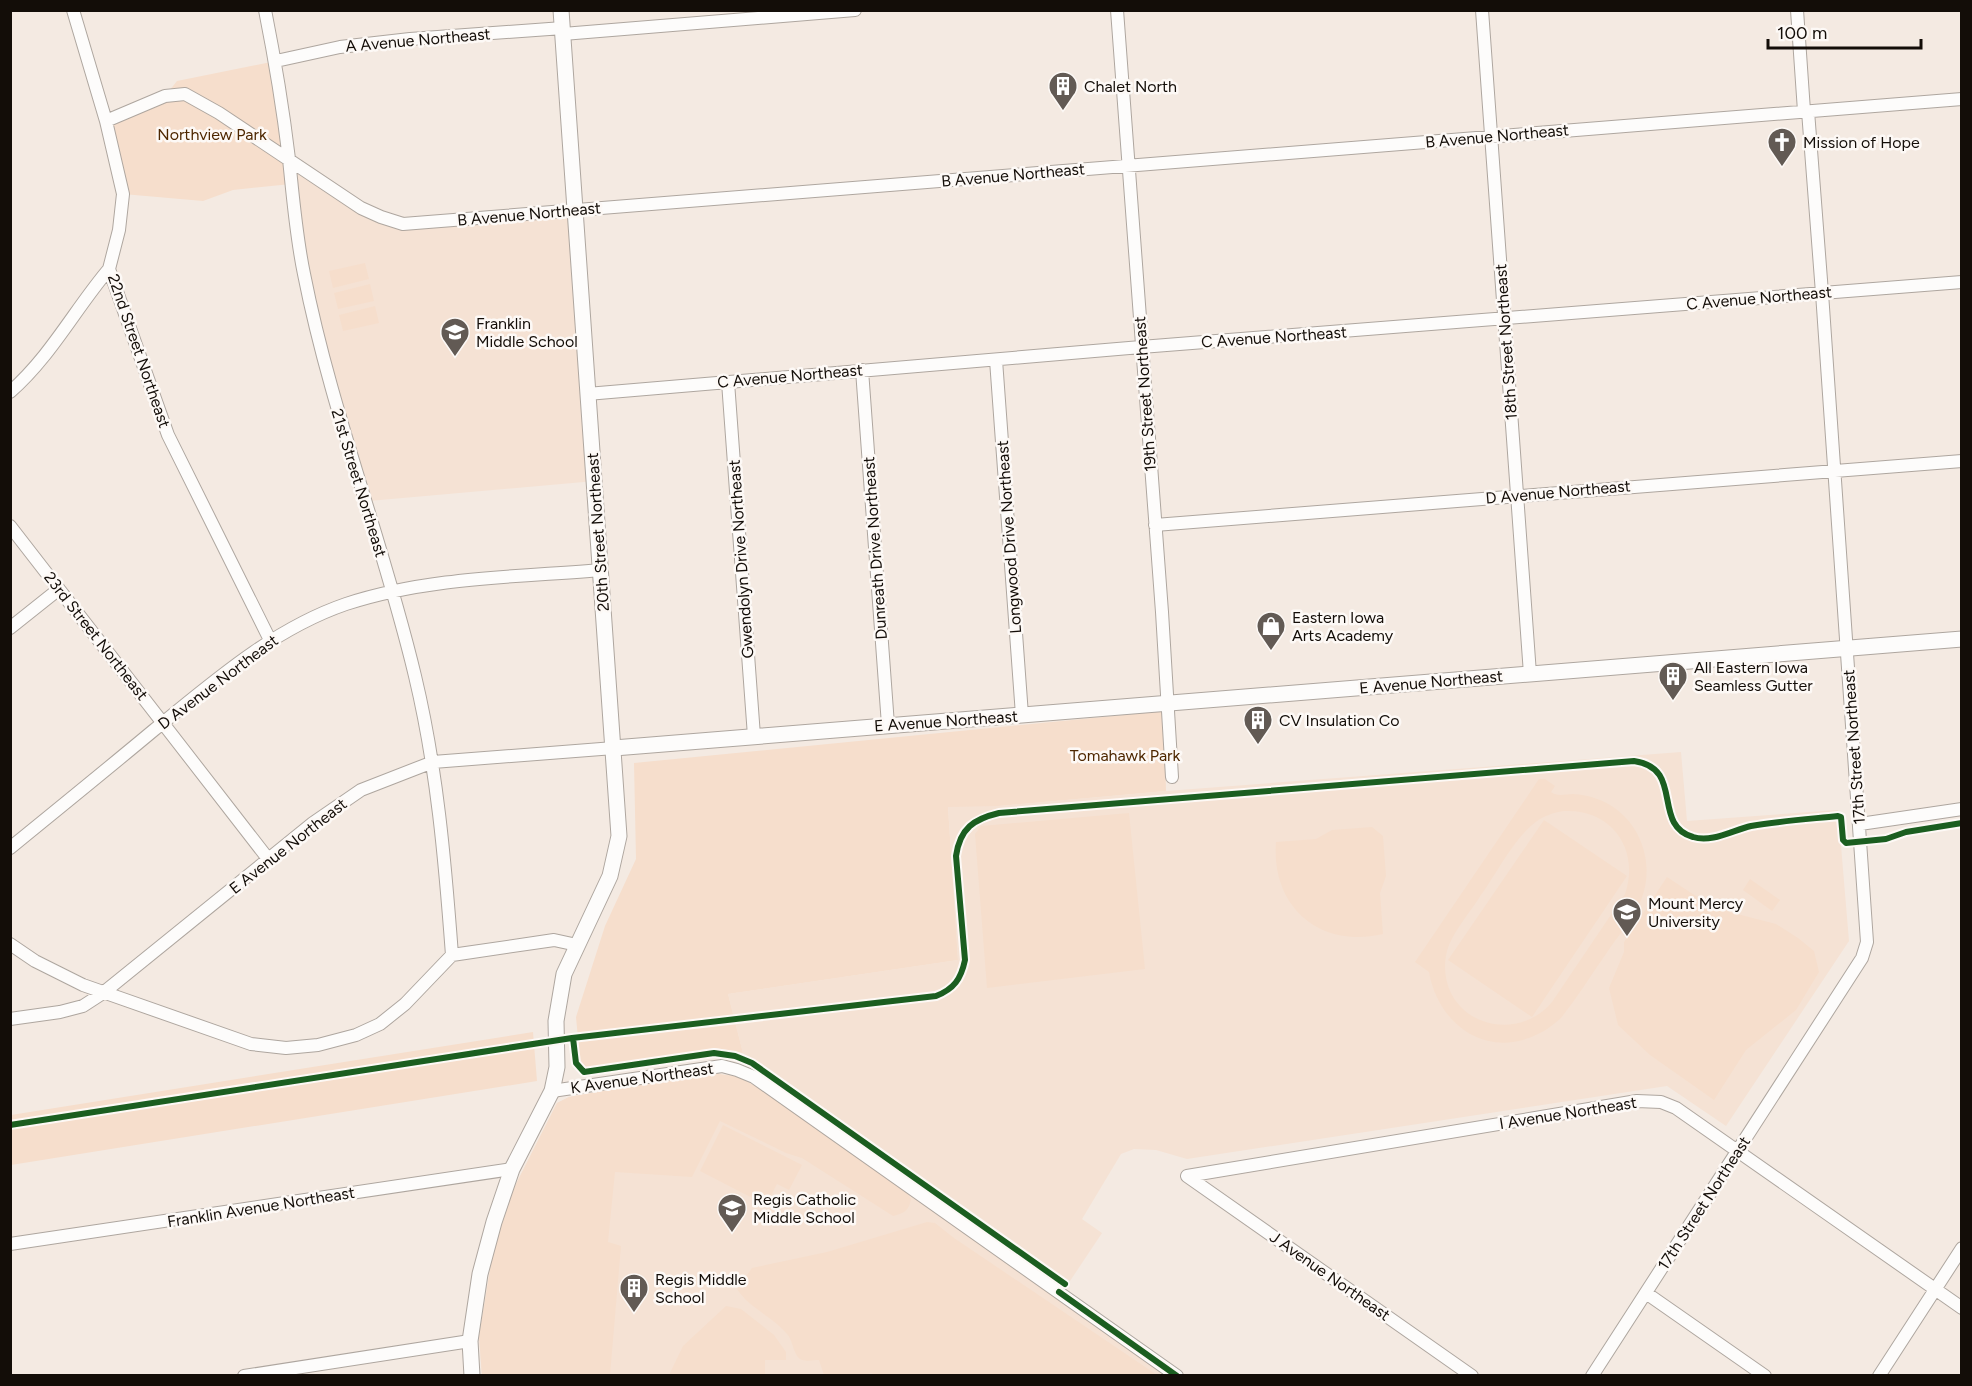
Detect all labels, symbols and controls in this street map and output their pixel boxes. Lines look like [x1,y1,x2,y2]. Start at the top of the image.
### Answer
scale bar [1768,12,1921,50]
text: 100 m [1777,22,1827,44]
street label: A Avenue Northeast [345,24,491,56]
building icon: Chalet North [1047,70,1079,112]
place label: Chalet North [1084,77,1177,96]
street label: B Avenue Northeast [1424,120,1570,152]
park label: Northview Park [157,125,267,144]
church icon: Mission of Hope [1766,126,1798,168]
place label: Mission of Hope [1803,133,1920,152]
street label: B Avenue Northeast [940,159,1086,191]
street label: B Avenue Northeast [456,198,602,230]
street label: 18th Street Northeast [1491,263,1521,421]
street label: 22nd Street Northeast [104,272,174,430]
street label: C Avenue Northeast [1685,282,1833,314]
place label: Franklin Middle School [476,314,578,351]
school or university icon: Franklin Middle School [439,316,471,358]
street label: 19th Street Northeast [1130,316,1160,472]
street label: C Avenue Northeast [1201,322,1347,352]
street label: C Avenue Northeast [716,360,864,392]
street label: 21st Street Northeast [327,406,391,560]
street label: Longwood Drive Northeast [993,440,1025,634]
street label: 20th Street Northeast [583,452,613,612]
street label: Dunreath Drive Northeast [859,456,891,640]
street label: Gwendolyn Drive Northeast [725,459,757,659]
street label: D Avenue Northeast [1485,476,1631,508]
street label: 23rd Street Northeast [40,568,152,704]
place label: Eastern Iowa Arts Academy [1292,608,1394,645]
shop icon: Eastern Iowa Arts Academy [1255,610,1287,652]
street label: D Avenue Northeast [154,631,282,733]
place label: All Eastern Iowa Seamless Gutter [1694,658,1813,695]
building icon: All Eastern Iowa Seamless Gutter [1657,660,1689,702]
street label: E Avenue Northeast [1358,666,1504,698]
street label: 17th Street Northeast [1839,669,1869,825]
building icon: CV Insulation Co [1242,704,1274,746]
street label: E Avenue Northeast [874,707,1018,735]
place label: CV Insulation Co [1279,711,1400,730]
park label: Tomahawk Park [1070,746,1181,765]
street label: E Avenue Northeast [225,794,351,898]
place label: Mount Mercy University [1648,894,1744,931]
school or university icon: Mount Mercy University [1611,896,1643,938]
street label: K Avenue Northeast [569,1059,715,1097]
street label: I Avenue Northeast [1498,1093,1638,1133]
street label: 17th Street Northeast [1654,1133,1754,1273]
street label: Franklin Avenue Northeast [166,1183,356,1231]
place label: Regis Catholic Middle School [753,1190,856,1227]
school or university icon: Regis Catholic Middle School [716,1192,748,1234]
street label: J Avenue Northeast [1266,1227,1394,1325]
place label: Regis Middle School [655,1270,747,1307]
building icon: Regis Middle School [618,1272,650,1314]

